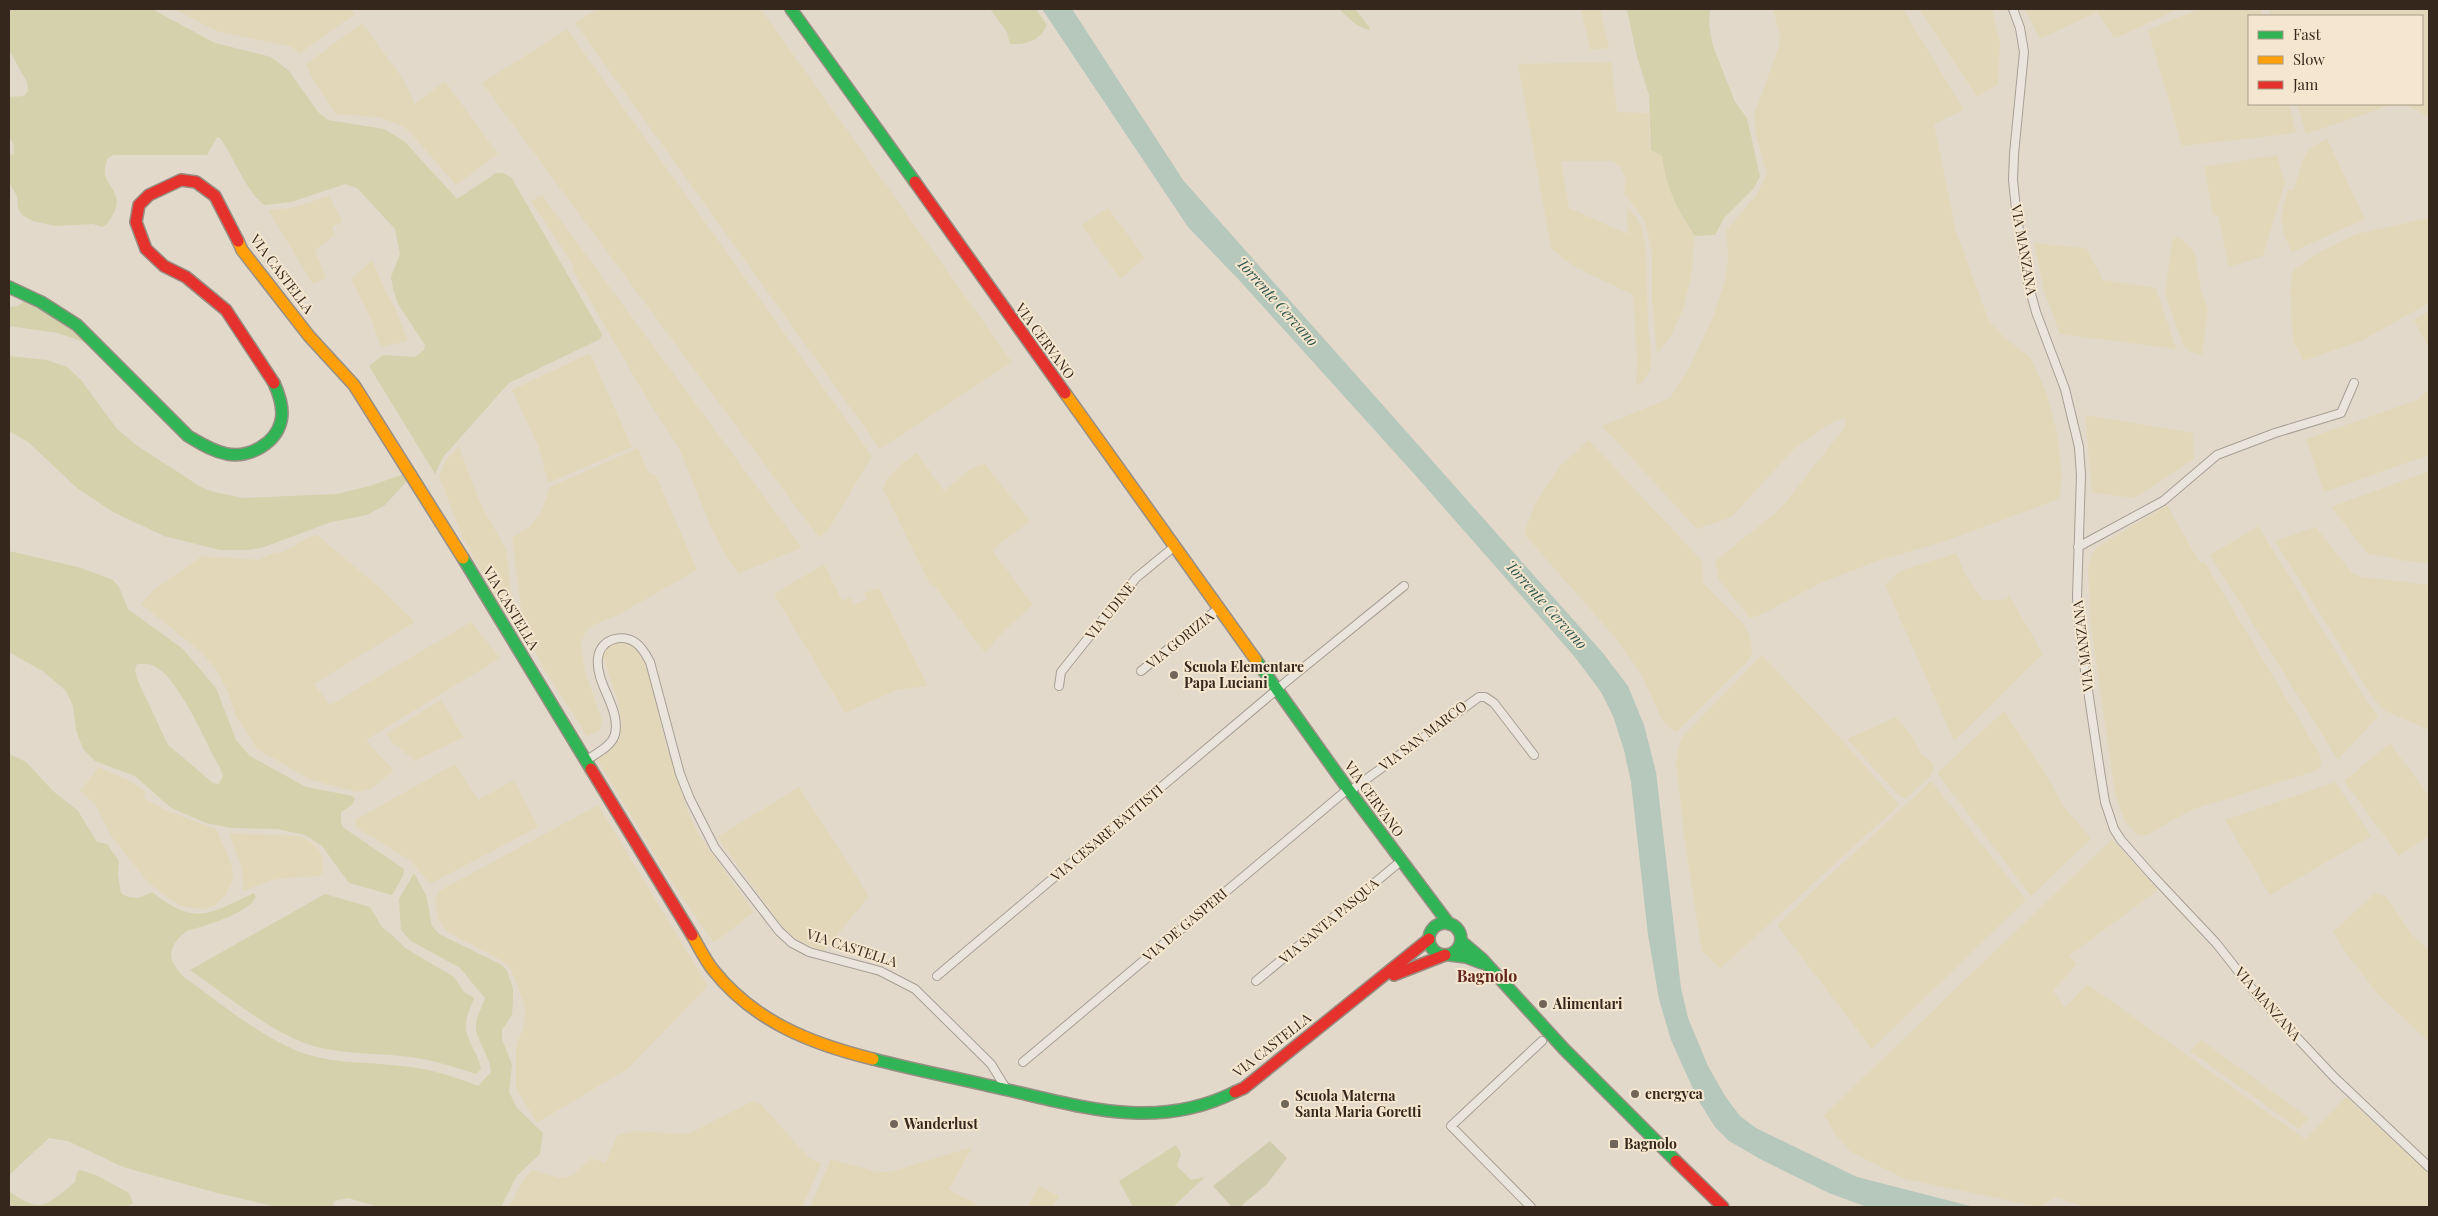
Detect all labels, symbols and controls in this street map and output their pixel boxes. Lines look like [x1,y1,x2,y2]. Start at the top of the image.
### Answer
legend [2248,15,2423,105]
text: Fast [2293,24,2322,44]
text: Slow [2293,49,2325,69]
text: Jam [2292,74,2319,94]
street label: VIA MANZANA [2007,202,2042,297]
street label: VIA CASTELLA [246,229,318,317]
water label: Torrente Cervano [1232,253,1323,350]
street label: VIA CERVANO [1011,298,1079,382]
water label: Torrente Cervano [1501,556,1592,653]
street label: VIA CASTELLA [478,562,544,653]
street label: VIA UDINE [1080,578,1139,644]
street label: VIA MANZANA [2067,599,2098,694]
street label: VIA GORIZIA [1141,606,1218,673]
place label: Scuola Elementare Papa Luciani [1184,657,1304,692]
marker: Scuola Elementare Papa Luciani [1168,669,1180,681]
street label: VIA SAN MARCO [1374,696,1470,775]
street label: VIA CERVANO [1340,756,1408,840]
street label: VIA CESARE BATTISTI [1046,780,1167,886]
street label: VIA SANTA PASQUA [1274,873,1383,969]
street label: VIA DE GASPERI [1138,884,1231,966]
street label: VIA CASTELLA [803,924,900,971]
street label: VIA MANZANA [2230,962,2306,1045]
district label: Bagnolo [1457,965,1517,986]
place label: Alimentari [1552,994,1623,1013]
marker: Alimentari [1537,998,1549,1010]
street label: VIA CASTELLA [1228,1008,1315,1082]
place label: energyca [1645,1084,1704,1103]
place label: Scuola Materna Santa Maria Goretti [1295,1086,1422,1121]
marker: energyca [1629,1088,1641,1100]
marker: Scuola Materna Santa Maria Goretti [1279,1098,1291,1110]
place label: Wanderlust [903,1114,978,1133]
marker: Wanderlust [888,1118,900,1130]
place label: Bagnolo [1624,1134,1677,1153]
marker: Bagnolo [1608,1138,1620,1150]

